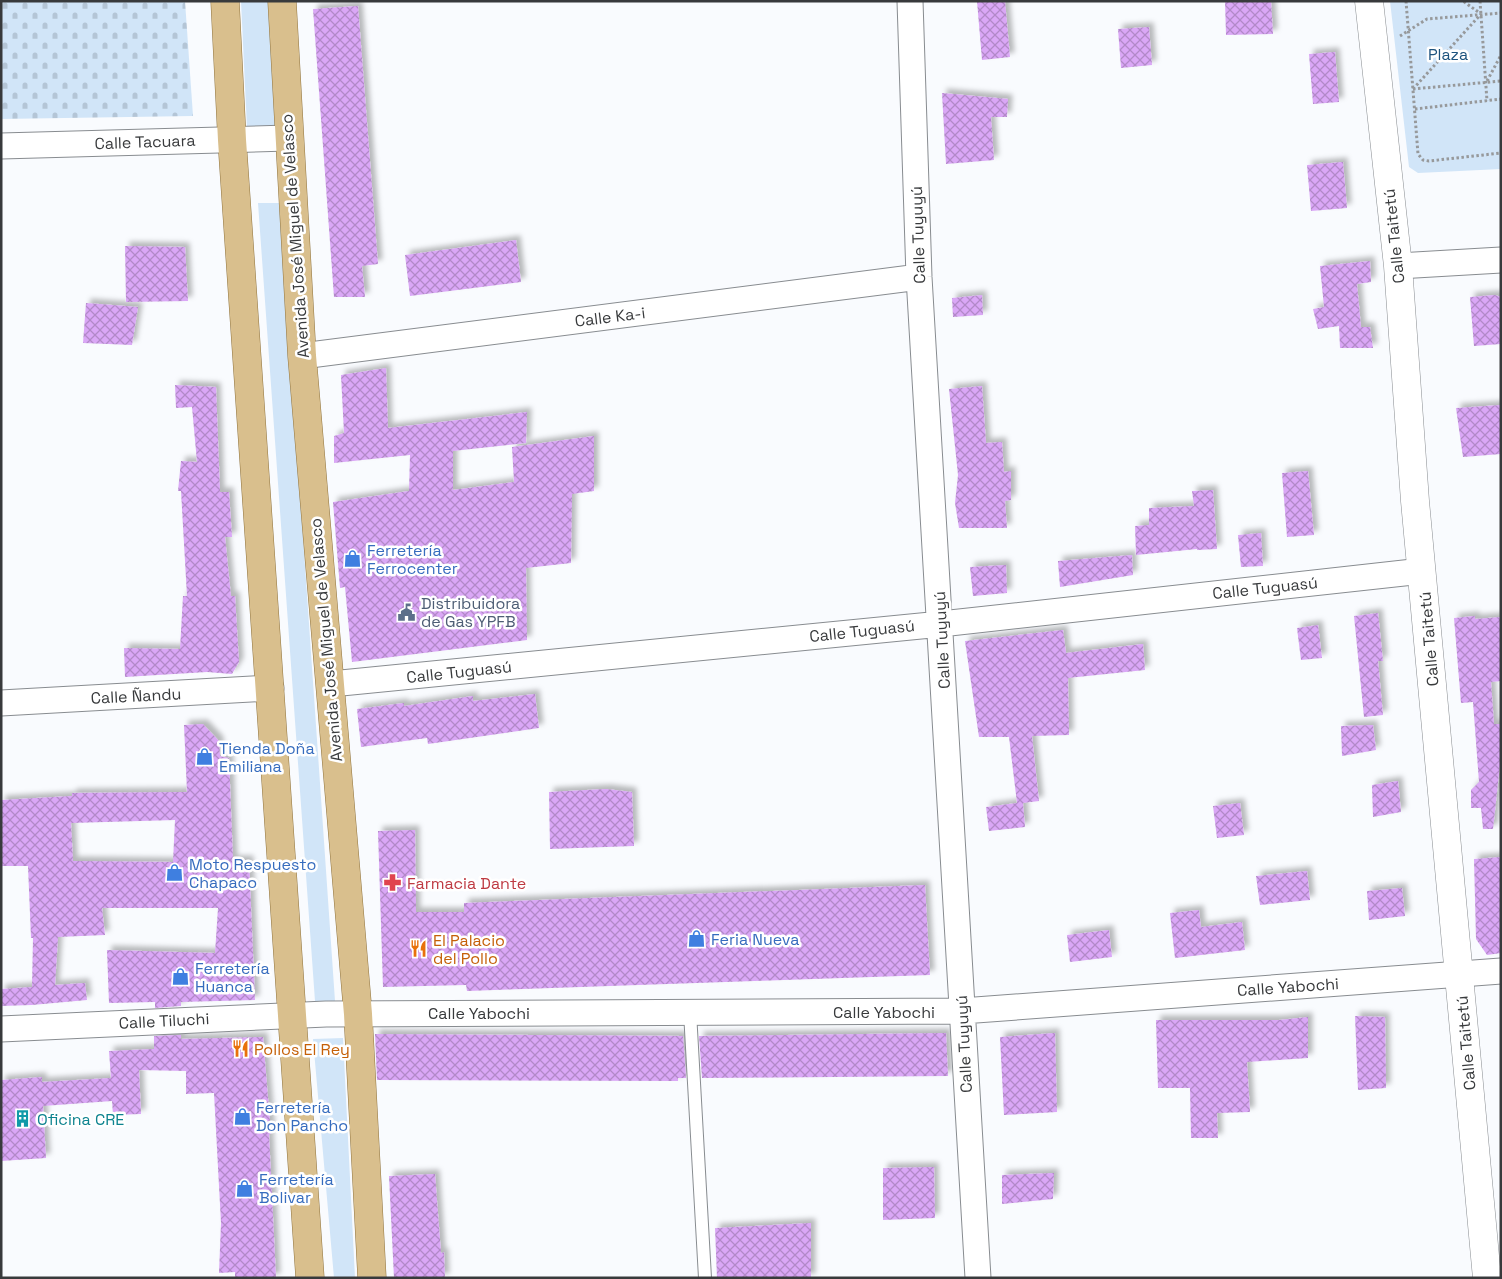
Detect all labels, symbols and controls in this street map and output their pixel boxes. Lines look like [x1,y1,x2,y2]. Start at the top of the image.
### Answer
park label: Plaza [1428,44,1468,65]
street label: Avenida José Miguel de Velasco [276,113,314,359]
street label: Calle Tacuara [94,130,196,154]
street label: Calle Tuyuyú [906,186,930,284]
street label: Calle Taitetú [1379,188,1409,284]
street label: Calle Ka-i [574,302,646,332]
street label: Avenida José Miguel de Velasco [305,517,347,763]
place label: Ferretería Ferrocenter [367,540,458,579]
shop icon: Ferretería Ferrocenter [343,549,363,569]
street label: Calle Tuguasú [1211,572,1319,604]
street label: Calle Tuyuyú [929,591,955,689]
street label: Calle Taitetú [1414,591,1444,687]
place label: Distribuidora de Gas YPFB [421,593,520,632]
public building icon: Distribuidora de Gas YPFB [397,602,417,622]
street label: Calle Tuguasú [808,615,916,647]
street label: Calle Tuguasú [405,656,513,688]
street label: Calle Ñandu [90,683,182,709]
place label: Tienda Doña Emiliana [219,738,315,777]
shop icon: Tienda Doña Emiliana [195,747,215,767]
place label: Moto Respuesto Chapaco [189,854,316,893]
shop icon: Moto Respuesto Chapaco [165,863,185,883]
pharmacy icon: Farmacia Dante [383,873,403,893]
place label: Farmacia Dante [407,873,526,894]
shop icon: Feria Nueva [687,929,707,949]
place label: Feria Nueva [711,929,799,950]
place label: El Palacio del Pollo [433,930,505,969]
restaurant icon: El Palacio del Pollo [409,939,429,959]
place label: Ferretería Huanca [195,958,270,997]
shop icon: Ferretería Huanca [171,967,191,987]
street label: Calle Yabochi [1236,973,1340,1001]
street label: Calle Tuyuyú [951,995,977,1093]
street label: Calle Taitetú [1451,995,1481,1091]
street label: Calle Yabochi [833,1002,935,1023]
street label: Calle Yabochi [428,1003,530,1024]
street label: Calle Tiluchi [118,1008,210,1034]
restaurant icon: Pollos El Rey [230,1039,250,1059]
place label: Pollos El Rey [254,1039,350,1060]
place label: Ferretería Don Pancho [256,1097,348,1136]
shop icon: Ferretería Don Pancho [232,1106,252,1126]
building icon: Oficina CRE [13,1109,33,1129]
place label: Oficina CRE [37,1109,124,1130]
place label: Ferretería Bolivar [259,1169,334,1208]
shop icon: Ferretería Bolivar [235,1178,255,1198]

